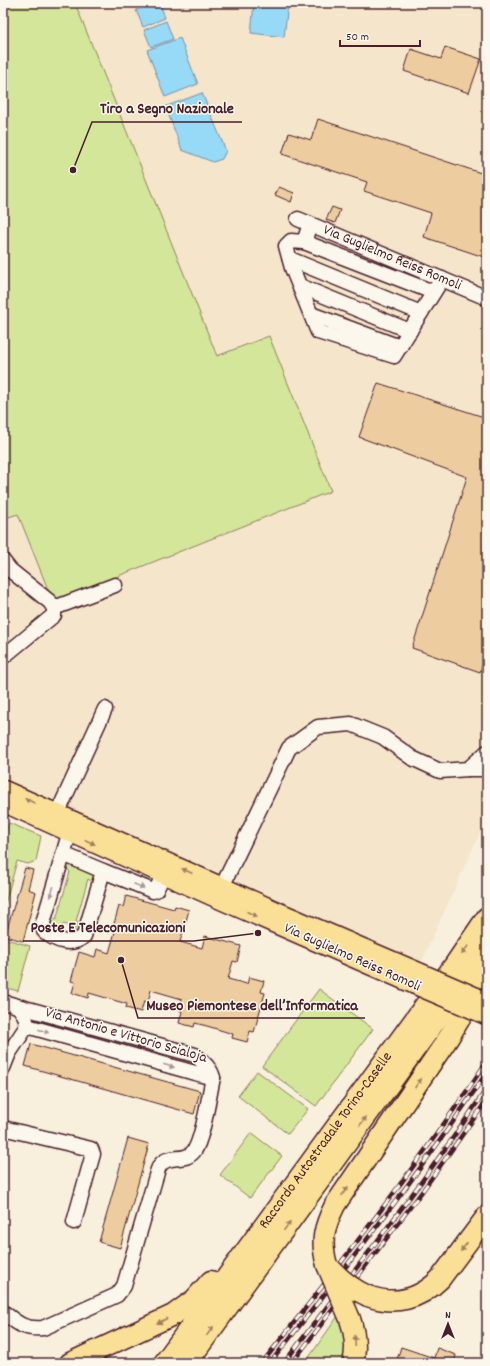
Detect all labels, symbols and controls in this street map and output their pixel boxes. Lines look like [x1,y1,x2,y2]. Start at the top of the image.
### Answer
scale bar [340,22,420,48]
text: 50 m [346,29,369,46]
callout: Tiro a Segno Nazionale [92,94,242,122]
text: Tiro a Segno Nazionale [100,98,234,121]
street label: Via Guglielmo Reiss Romoli [320,220,465,297]
one-way arrow [24,798,35,804]
one-way arrow [84,839,95,845]
one-way arrow [181,868,192,874]
one-way arrow [134,883,145,889]
one-way arrow [49,886,55,898]
one-way arrow [247,911,258,917]
callout: Poste E Telecomunicazioni [23,913,194,941]
text: Poste E Telecomunicazioni [30,917,186,940]
street label: Via Guglielmo Reiss Romoli [280,918,424,998]
one-way arrow [461,944,469,955]
callout: Museo Piemontese dell’Informatica [138,990,365,1018]
text: Museo Piemontese dell’Informatica [146,995,359,1018]
street label: Via Antonio e Vittorio Scialoja [43,1002,210,1070]
one-way arrow [38,1028,50,1034]
street label: Raccordo Autostradale Torino-Caselle [254,1047,398,1234]
one-way arrow [163,1063,175,1069]
one-way arrow [414,1078,422,1089]
one-way arrow [359,1116,367,1127]
one-way arrow [341,1186,349,1197]
one-way arrow [283,1221,291,1232]
one-way arrow [460,1242,468,1252]
north arrow [428,1304,468,1344]
text: N [445,1308,451,1324]
one-way arrow [157,1318,168,1324]
one-way arrow [206,1326,214,1337]
one-way arrow [351,1335,358,1347]

